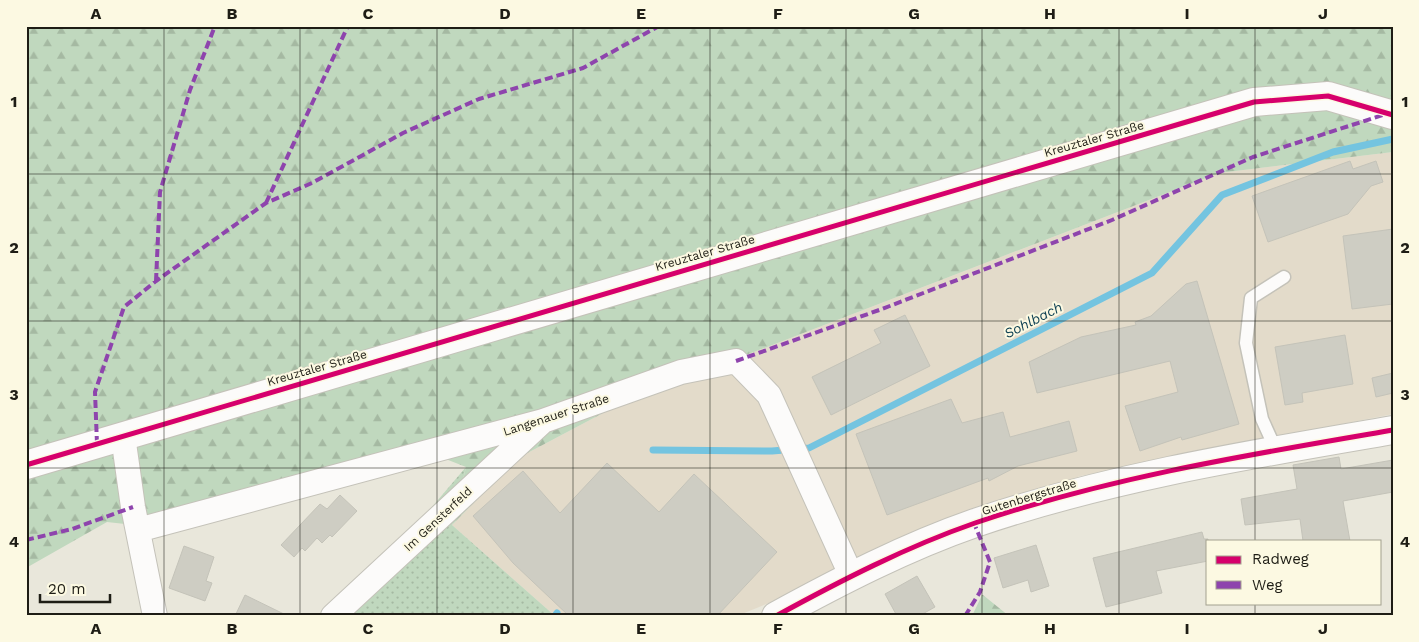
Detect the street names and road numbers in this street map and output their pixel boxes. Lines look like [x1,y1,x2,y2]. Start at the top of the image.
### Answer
street label: Kreuztaler Straße [1043,118,1146,160]
street label: Kreuztaler Straße [654,232,757,274]
street label: Kreuztaler Straße [266,347,369,389]
street label: Langenauer Straße [501,391,611,439]
street label: Gutenbergstraße [980,476,1078,518]
street label: Im Gensterfeld [401,484,475,554]

